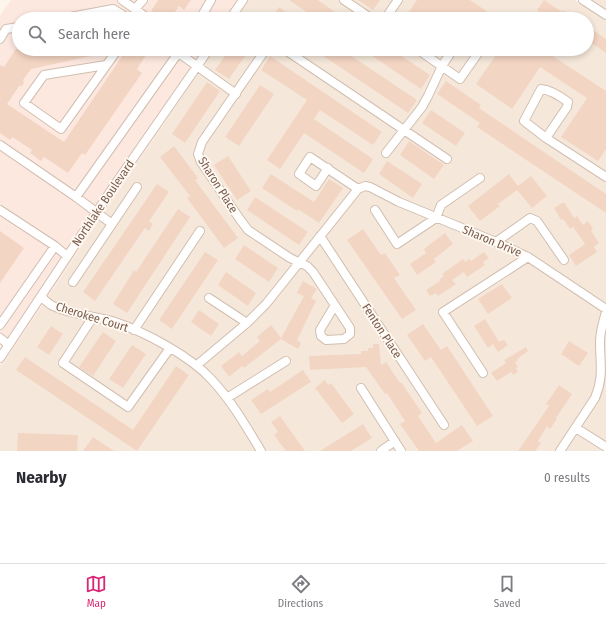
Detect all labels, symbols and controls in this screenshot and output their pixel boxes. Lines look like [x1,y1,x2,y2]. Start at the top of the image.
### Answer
search box [12,12,594,56]
icon: search [26,23,48,45]
text: Search here [58,25,130,43]
street label: Sharon Place [195,154,241,216]
street label: Northlake Boulevard [69,157,137,249]
street label: Sharon Drive [460,222,524,260]
street label: Cherokee Court [54,299,130,335]
street label: Fenton Place [359,301,405,361]
text: Nearby [16,467,67,488]
text: 0 results [544,470,590,485]
tab: Map [85,573,107,610]
tab: Directions [278,573,323,610]
tab: Saved [494,573,521,610]

